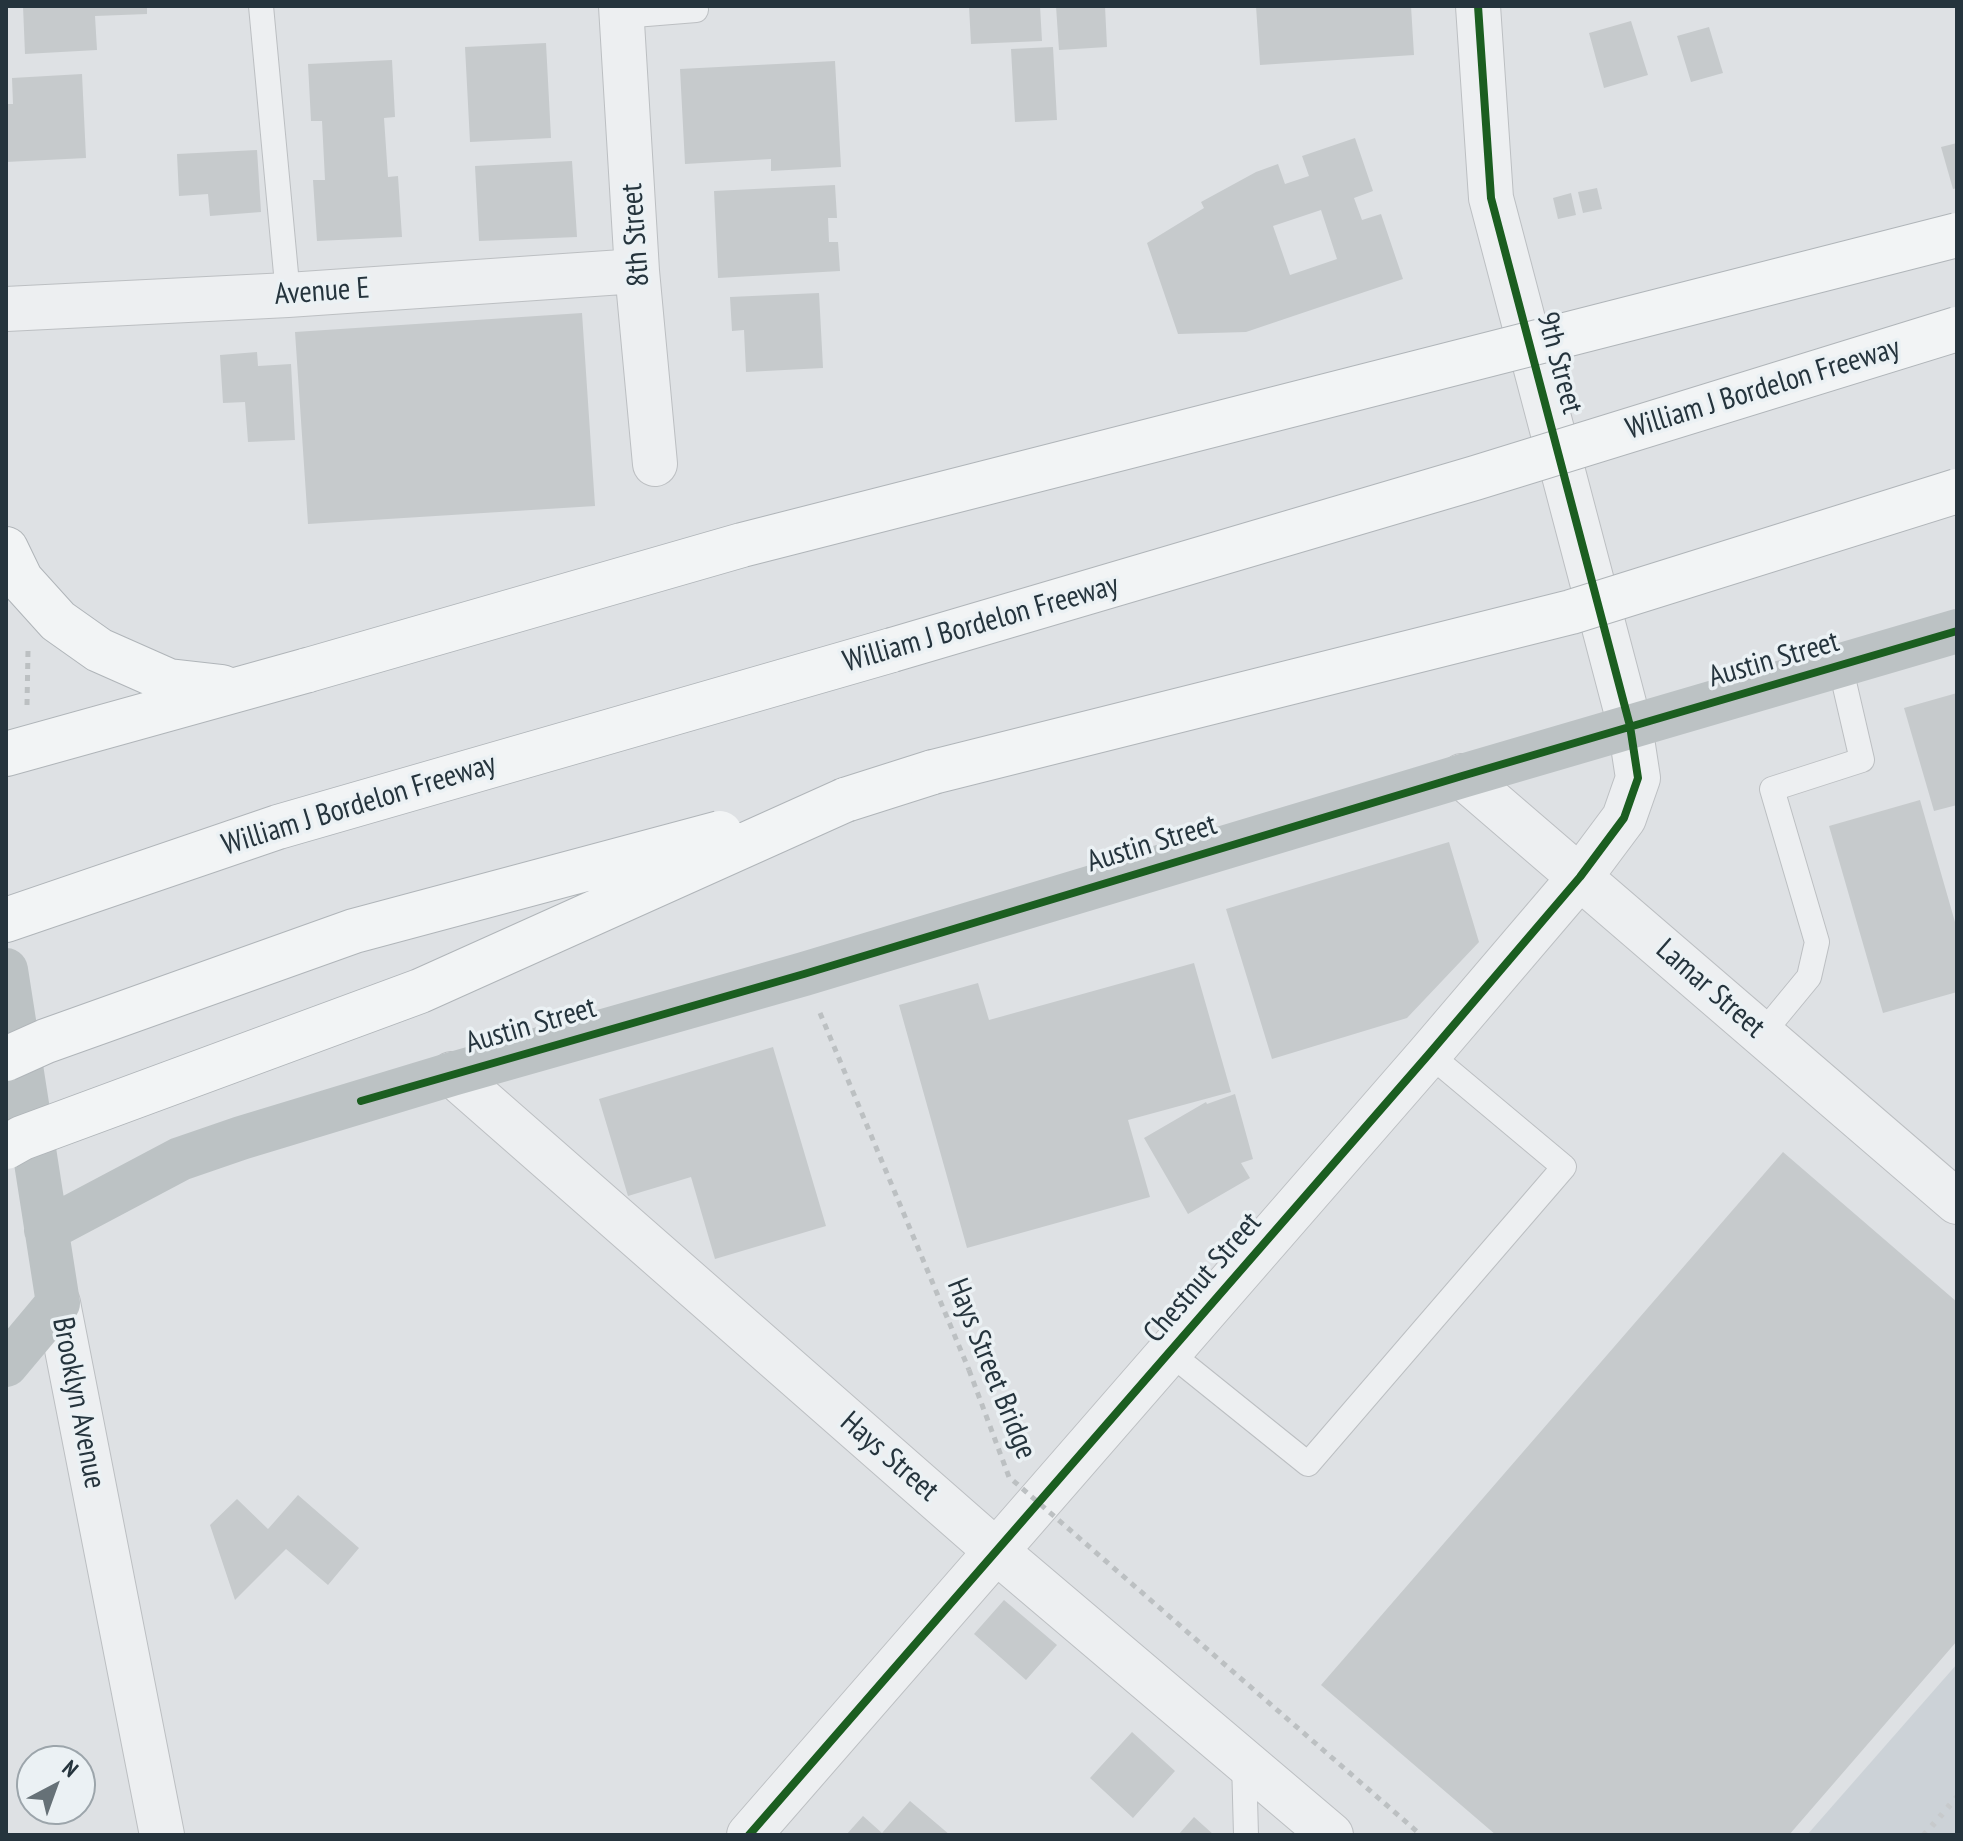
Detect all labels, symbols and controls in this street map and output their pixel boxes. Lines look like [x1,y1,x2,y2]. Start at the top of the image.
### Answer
street label: 8th Street [614,182,658,288]
street label: Avenue E [273,271,371,313]
street label: 9th Street [1528,308,1590,418]
street label: William J Bordelon Freeway [1622,330,1904,448]
street label: William J Bordelon Freeway [839,567,1123,681]
street label: Austin Street [1705,624,1843,696]
street label: William J Bordelon Freeway [218,746,500,864]
street label: Austin Street [1083,807,1221,881]
street label: Lamar Street [1648,932,1772,1046]
street label: Austin Street [462,990,600,1062]
street label: Chestnut Street [1137,1206,1269,1350]
street label: Hays Street Bridge [938,1273,1044,1465]
street label: Brooklyn Avenue [44,1314,112,1492]
street label: Hays Street [833,1405,945,1509]
north arrow [16,1745,96,1825]
text: N [57,1754,84,1783]

